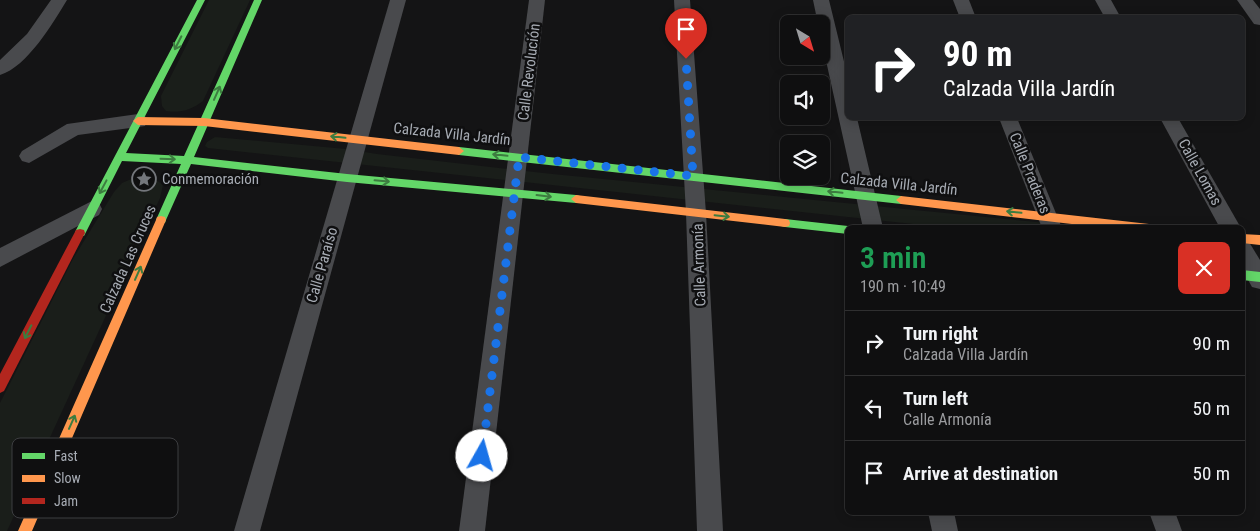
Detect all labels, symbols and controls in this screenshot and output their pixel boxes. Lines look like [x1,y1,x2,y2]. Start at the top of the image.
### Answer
pin [665,8,707,59]
icon: arrive [672,15,700,43]
north arrow [780,15,830,65]
map controls [780,15,830,185]
street label: Calle Revolución [514,22,544,122]
text: 90 m [943,34,1012,75]
icon: right [860,35,925,100]
one-way arrow [173,36,183,51]
button: sound [780,75,830,125]
text: Calzada Villa Jardín [943,76,1115,101]
one-way arrow [212,86,222,101]
street label: Calzada Villa Jardín [393,119,511,149]
street label: Calle Praderas [1006,130,1054,216]
one-way arrow [330,132,346,142]
button: layers [780,135,830,185]
street label: Calle Lomas [1174,136,1226,208]
one-way arrow [492,150,508,160]
one-way arrow [160,154,176,164]
place icon: Conmemoración [131,166,157,192]
street label: Calzada Villa Jardín [840,169,958,199]
place label: Conmemoración [162,170,259,188]
one-way arrow [374,176,390,185]
one-way arrow [98,180,108,195]
one-way arrow [827,187,843,197]
one-way arrow [535,191,551,201]
street label: Calzada Las Cruces [96,202,160,316]
one-way arrow [1006,207,1022,217]
one-way arrow [714,211,730,221]
street label: Calle Armonía [689,223,709,307]
street label: Calle Paraíso [303,225,341,305]
text: 3 min [860,240,926,275]
button: close [1178,242,1230,294]
one-way arrow [133,266,143,281]
text: 190 m · 10:49 [860,277,946,296]
text: Turn right [903,322,978,345]
one-way arrow [23,324,33,339]
icon: right [860,329,888,357]
text: 90 m [1193,332,1230,355]
text: Calzada Villa Jardín [903,345,1028,364]
text: Turn left [903,387,968,410]
icon: left [860,394,888,422]
text: 50 m [1193,397,1230,420]
text: Calle Armonía [903,410,992,429]
one-way arrow [68,415,78,430]
position arrow [455,429,507,481]
legend [12,438,178,518]
text: Fast [54,448,78,464]
icon: arrive [860,459,888,487]
text: Arrive at destination [903,462,1058,485]
text: 50 m [1193,462,1230,485]
text: Slow [54,470,81,486]
text: Jam [54,493,78,509]

